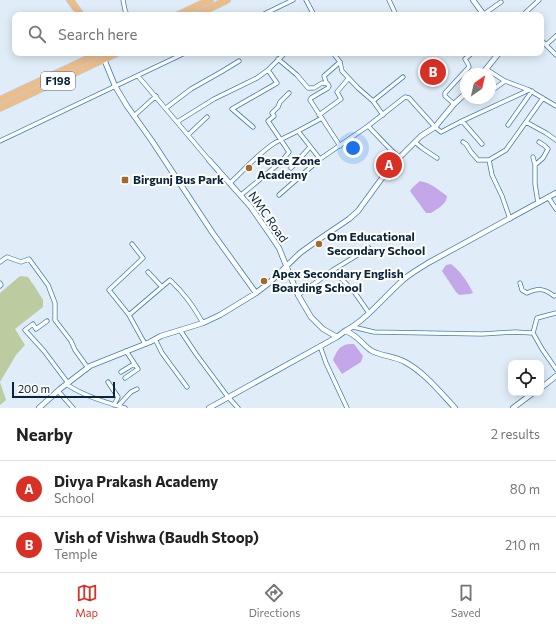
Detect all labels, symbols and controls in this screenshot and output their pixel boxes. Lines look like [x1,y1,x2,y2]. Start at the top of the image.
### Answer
search box [12,12,544,56]
icon: search [26,23,48,45]
text: Search here [58,25,137,43]
pin: B [420,57,446,87]
north arrow [460,68,496,104]
road number: F198 [41,72,75,90]
your location [343,138,363,158]
pin: A [376,150,402,180]
place label: Peace Zone Academy [257,153,320,181]
marker: Peace Zone Academy [244,163,254,173]
place label: Birgunj Bus Park [133,172,224,186]
marker: Birgunj Bus Park [120,175,130,185]
street label: NMC Road [246,188,291,245]
place label: Om Educational Secondary School [327,229,425,257]
marker: Om Educational Secondary School [314,239,324,249]
place label: Apex Secondary English Boarding School [272,266,404,294]
marker: Apex Secondary English Boarding School [259,276,269,286]
map controls [508,360,544,396]
button: locate [508,360,544,396]
scale bar [12,380,115,399]
text: 200 m [18,382,50,395]
text: Nearby [16,424,73,445]
text: 2 results [491,426,540,442]
text: Divya Prakash Academy [54,472,218,490]
text: A [24,481,34,497]
text: 80 m [510,481,540,497]
text: School [54,490,94,506]
text: Vish of Vishwa (Baudh Stoop) [54,528,259,546]
text: B [25,537,33,553]
text: 210 m [505,537,540,553]
text: Temple [54,546,97,562]
tab: Map [75,582,98,619]
tab: Directions [249,582,300,619]
tab: Saved [451,582,481,619]

